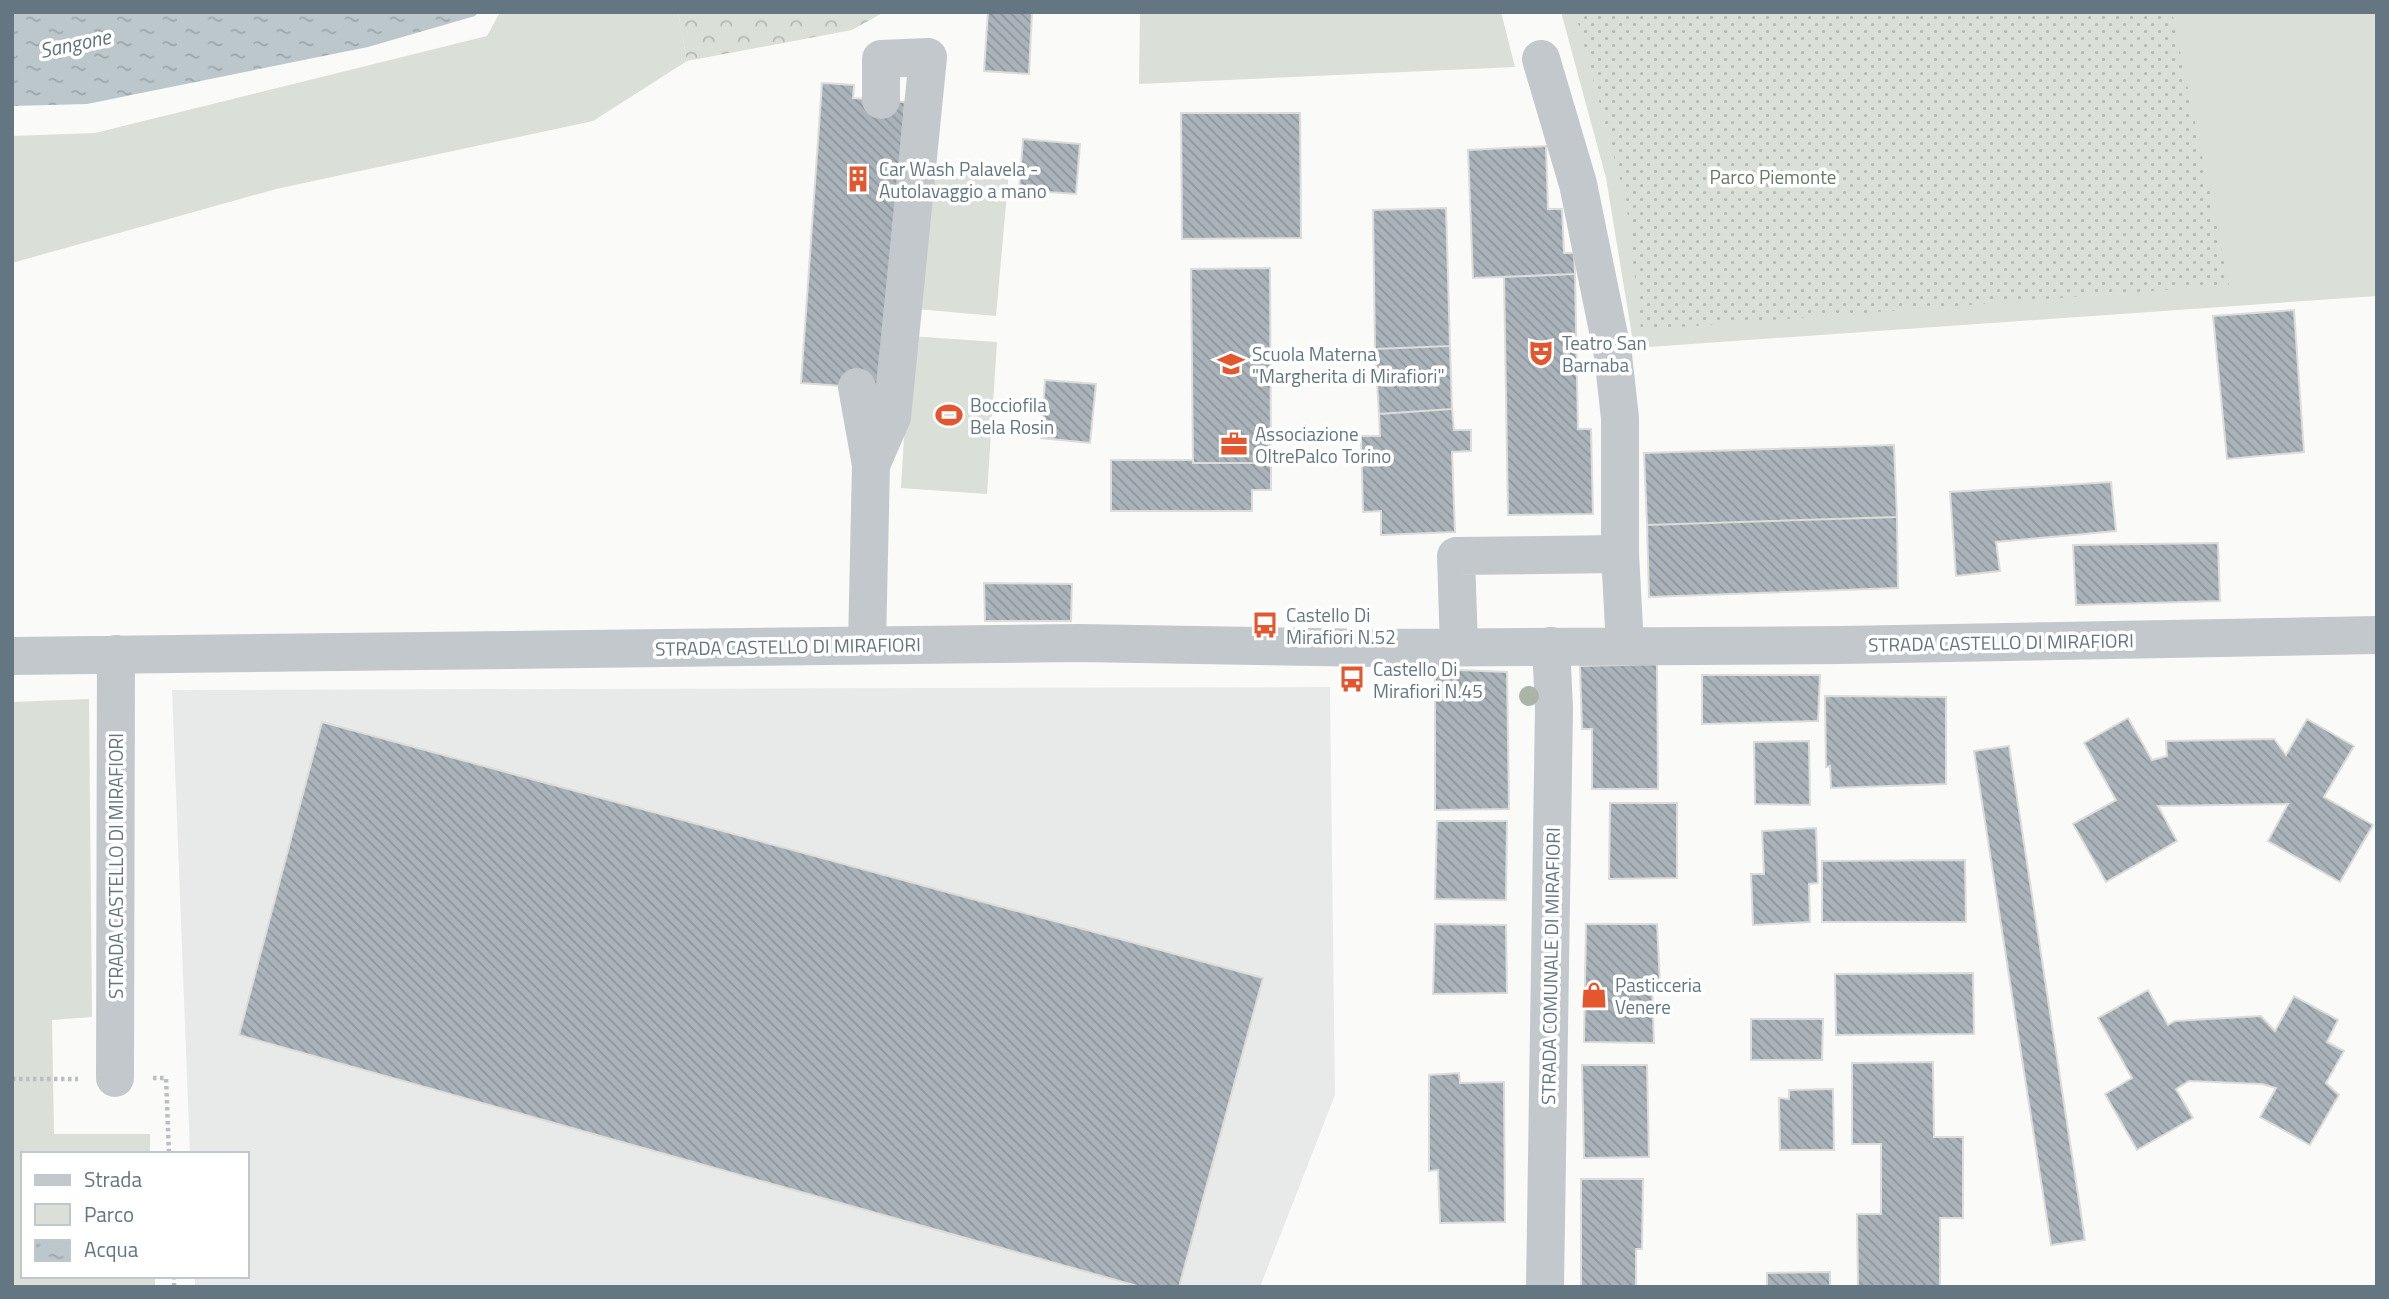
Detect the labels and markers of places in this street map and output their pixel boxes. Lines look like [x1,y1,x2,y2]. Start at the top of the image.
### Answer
place label: Car Wash Palavela - Autolavaggio a mano [879,154,1047,205]
building icon: Car Wash Palavela - Autolavaggio a mano [843,164,873,194]
place label: Teatro San Barnaba [1562,328,1647,379]
theatre icon: Teatro San Barnaba [1526,338,1556,368]
place label: Scuola Materna "Margherita di Mirafiori" [1252,339,1445,390]
school or university icon: Scuola Materna "Margherita di Mirafiori" [1216,349,1246,379]
place label: Bocciofila Bela Rosin [970,390,1054,441]
sports icon: Bocciofila Bela Rosin [934,400,964,430]
place label: Associazione OltrePalco Torino [1255,419,1391,470]
office icon: Associazione OltrePalco Torino [1219,429,1249,459]
place label: Castello Di Mirafiori N.52 [1286,600,1396,651]
bus stop icon: Castello Di Mirafiori N.52 [1250,610,1280,640]
place label: Castello Di Mirafiori N.45 [1373,654,1483,705]
bus stop icon: Castello Di Mirafiori N.45 [1337,664,1367,694]
place label: Pasticceria Venere [1615,970,1702,1021]
shop icon: Pasticceria Venere [1579,980,1609,1010]

